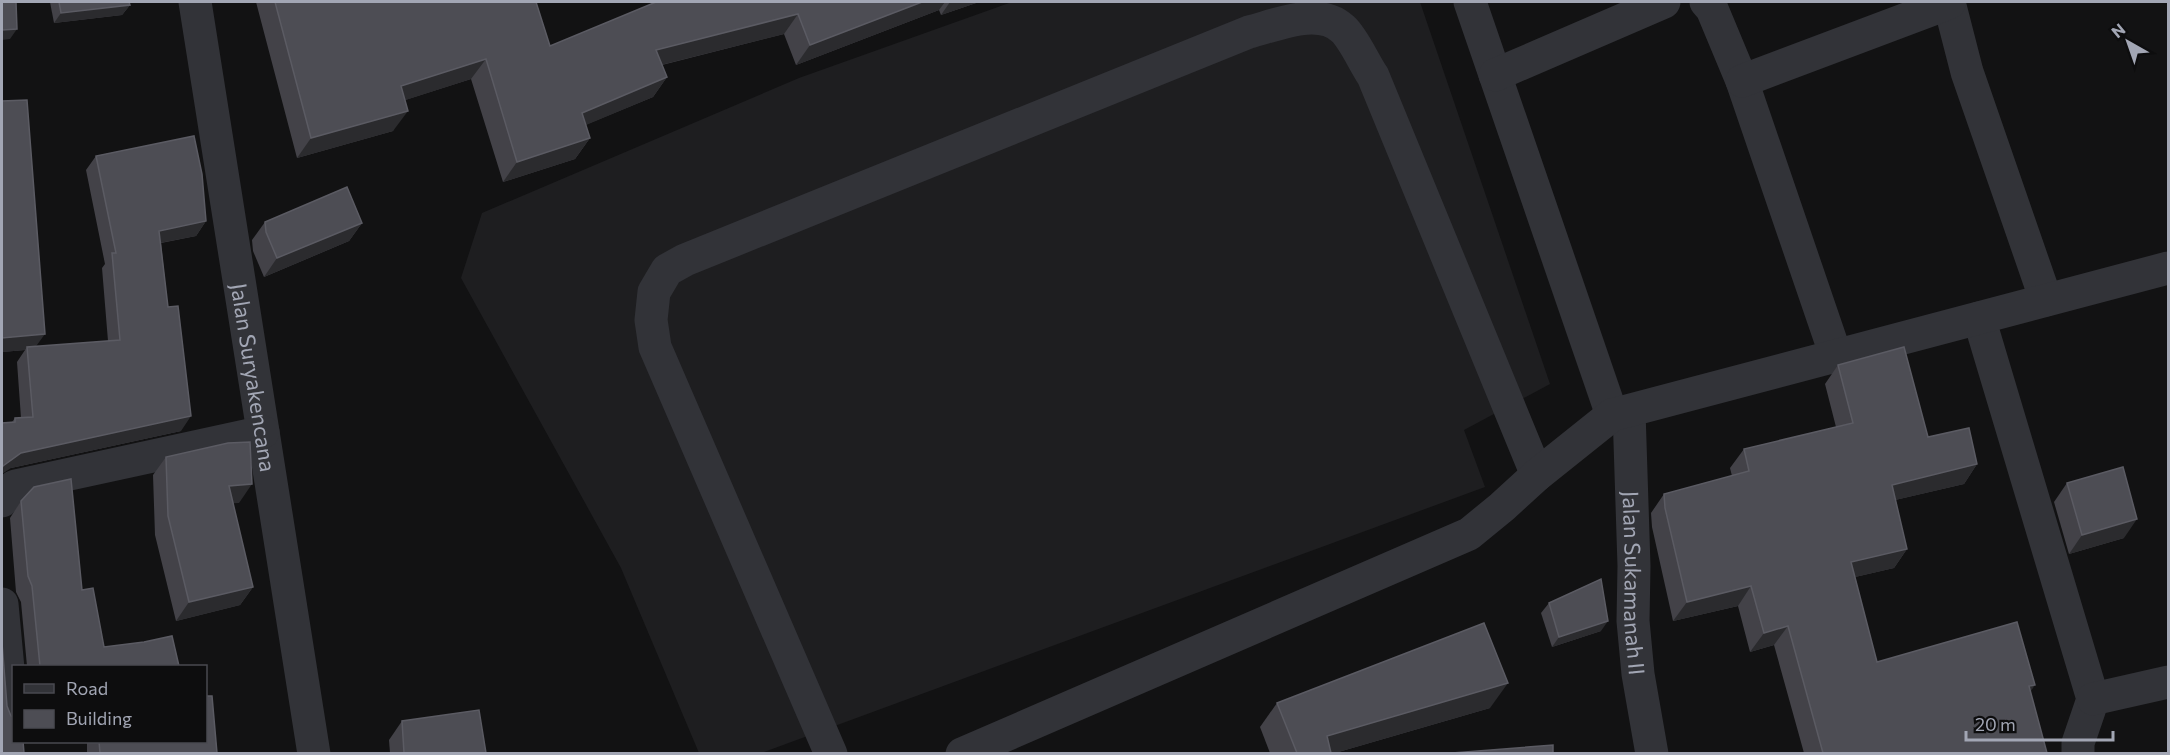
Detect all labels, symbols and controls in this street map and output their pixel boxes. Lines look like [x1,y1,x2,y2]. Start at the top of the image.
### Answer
north arrow [2098,12,2158,72]
text: N [2107,19,2129,41]
street label: Jalan Suryakencana [226,281,283,474]
street label: Jalan Sukamanah II [1618,490,1652,676]
legend [12,665,207,743]
text: Road [66,677,108,699]
scale bar [1966,704,2113,742]
text: Building [66,707,132,729]
text: 20 m [1975,713,2016,735]

